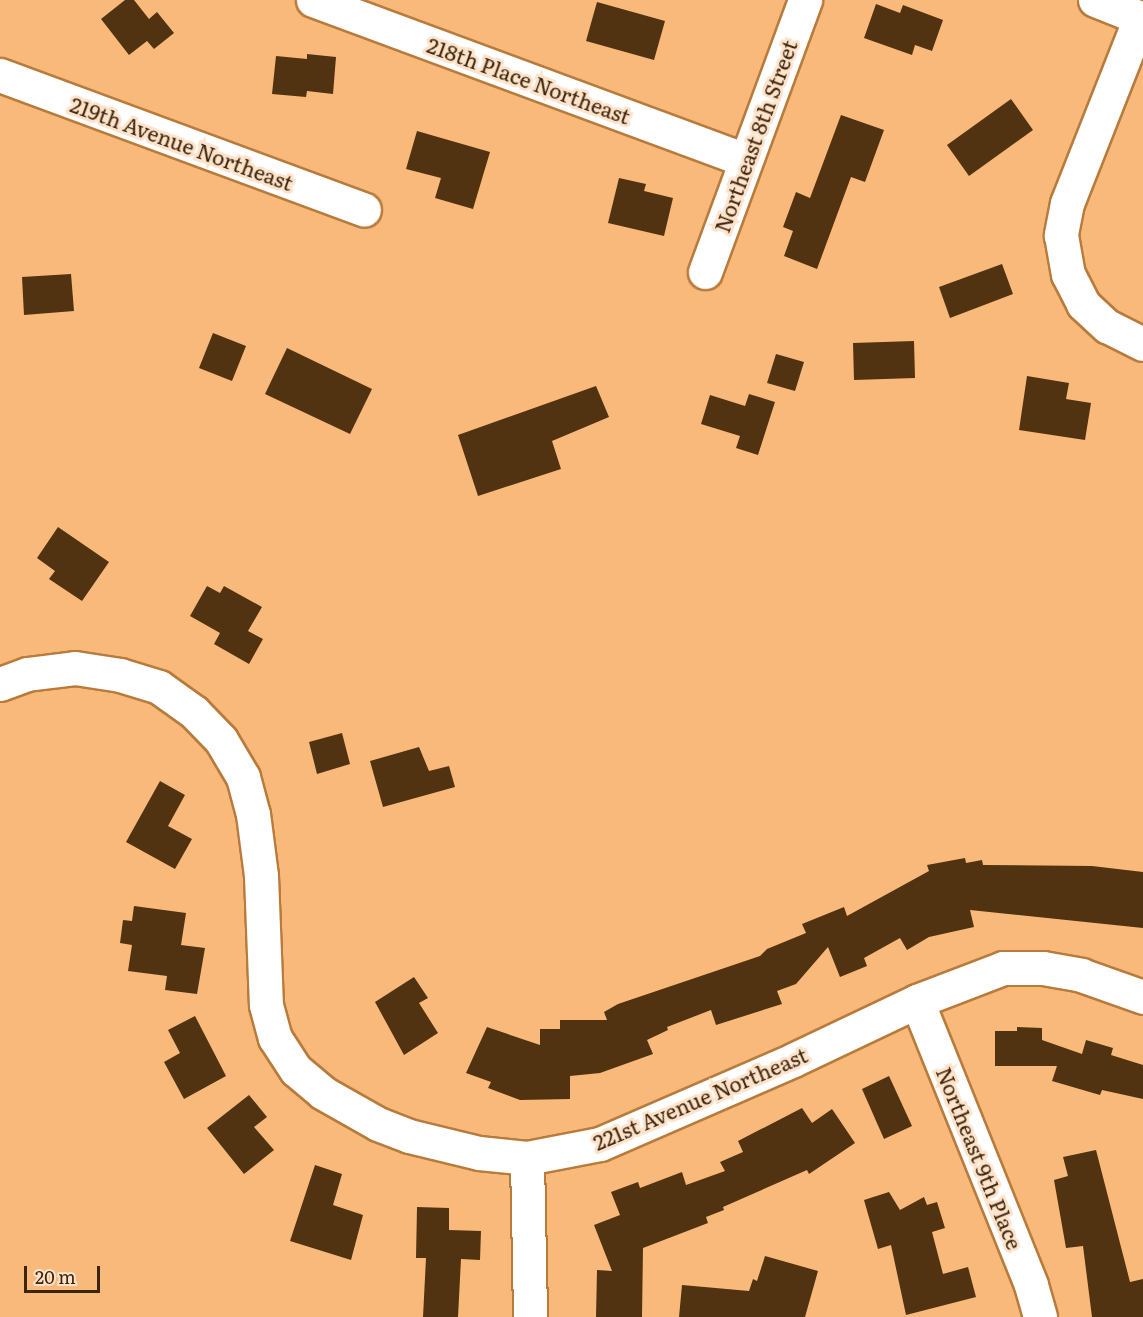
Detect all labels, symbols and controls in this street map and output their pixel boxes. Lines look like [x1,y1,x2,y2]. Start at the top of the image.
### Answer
street label: 218th Place Northeast [424,32,634,128]
street label: Northeast 8th Street [708,36,802,236]
street label: 219th Avenue Northeast [67,91,297,195]
street label: 221st Avenue Northeast [589,1041,811,1155]
street label: Northeast 9th Place [932,1063,1028,1253]
scale bar [27,1254,104,1292]
text: 20 m [35,1263,76,1290]

